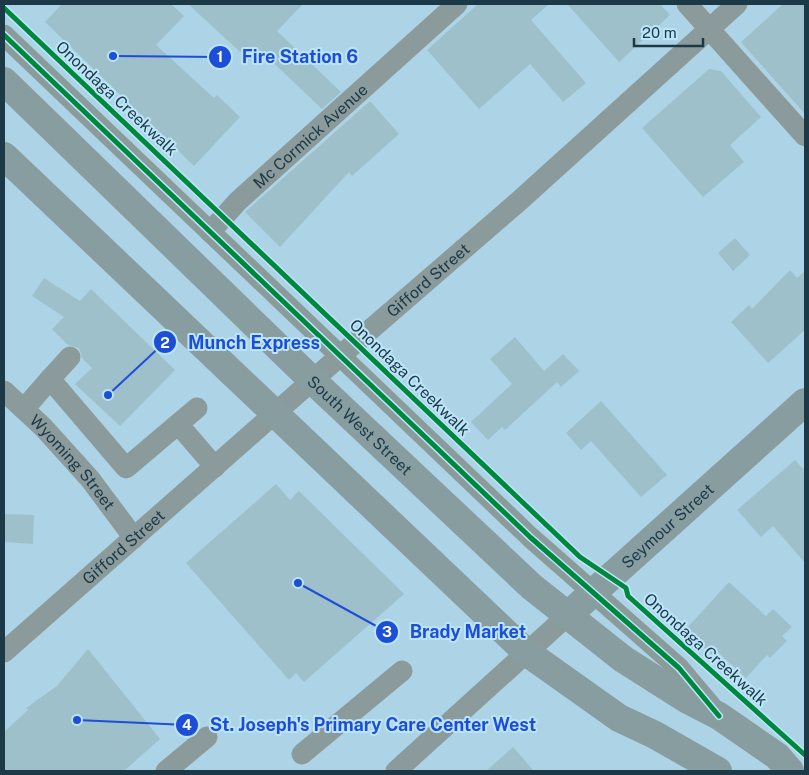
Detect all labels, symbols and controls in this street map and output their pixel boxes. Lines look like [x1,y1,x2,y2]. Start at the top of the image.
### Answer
scale bar [634,15,703,47]
text: 20 m [642,24,677,41]
street label: Onondaga Creekwalk [52,37,181,160]
callout: Fire Station 6 [207,40,369,73]
text: Fire Station 6 [242,46,358,67]
text: 1 [217,48,223,65]
street label: Mc Cormick Avenue [250,80,372,193]
street label: Gifford Street [383,239,474,321]
street label: Onondaga Creekwalk [346,315,474,440]
callout: Munch Express [153,326,330,359]
text: Munch Express [188,332,320,353]
text: 2 [160,334,170,351]
street label: South West Street [303,372,416,479]
street label: Wyoming Street [26,411,119,514]
street label: Seymour Street [618,480,718,572]
street label: Gifford Street [79,506,169,589]
street label: Onondaga Creekwalk [640,589,771,710]
callout: Brady Market [374,615,536,648]
text: Brady Market [410,621,526,642]
text: 3 [382,623,392,640]
callout: St. Joseph's Primary Care Center West [174,708,546,741]
text: St. Joseph's Primary Care Center West [210,714,536,735]
text: 4 [182,716,192,733]

